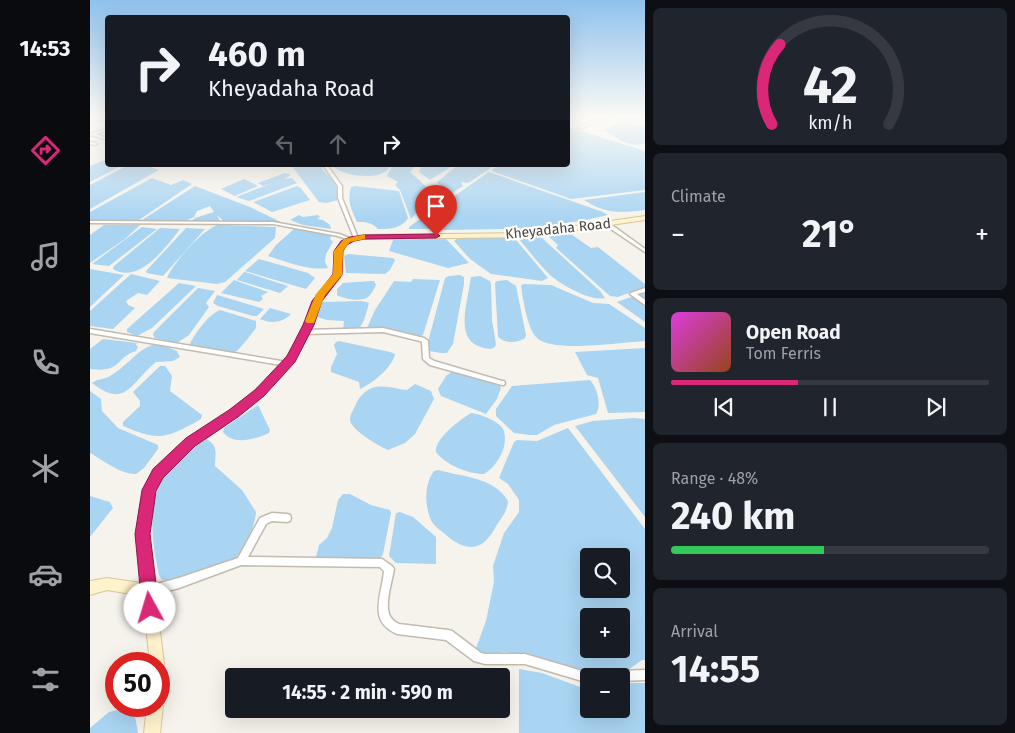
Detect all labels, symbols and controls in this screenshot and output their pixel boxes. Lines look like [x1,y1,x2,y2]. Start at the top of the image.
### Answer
text: 460 m [208,33,306,75]
text: 14:53 [19,35,71,62]
icon: right [125,35,190,100]
text: 42 [802,54,858,117]
text: Kheyadaha Road [208,75,375,102]
text: km/h [808,112,852,134]
icon: left [271,130,299,158]
icon: ahead [324,130,352,158]
icon: right [377,130,405,158]
icon: directions [28,133,63,168]
pin [415,185,457,236]
text: Climate [671,187,726,206]
icon: arrive [422,192,450,220]
text: 21° [802,211,858,257]
street label: Kheyadaha Road [504,215,612,243]
text: − [671,218,685,251]
text: + [975,218,989,251]
icon: music [28,239,63,274]
text: Open Road [746,321,841,344]
text: Tom Ferris [746,344,821,363]
icon: phone [28,345,63,380]
icon: previous [710,393,738,421]
icon: pause [816,393,844,421]
icon: next [922,393,950,421]
icon: climate [28,451,63,486]
text: Range · 48% [671,469,758,488]
text: 240 km [671,493,795,539]
map controls [580,548,630,718]
button: search [580,548,630,598]
icon: car [28,557,63,592]
position arrow [123,581,175,633]
button: + [580,608,630,658]
text: Arrival [671,622,718,641]
text: 14:55 [671,646,760,692]
speed limit sign: 50 [105,652,170,717]
icon: filters [28,662,63,697]
button: − [580,668,630,718]
text: 14:55 · 2 min · 590 m [282,681,453,704]

